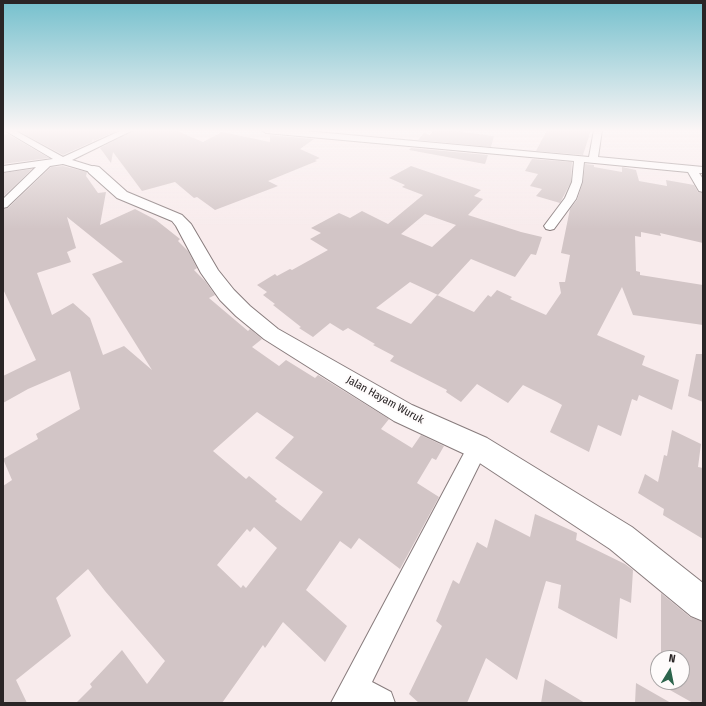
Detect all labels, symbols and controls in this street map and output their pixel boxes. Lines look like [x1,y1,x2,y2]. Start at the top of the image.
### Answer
street label: Jalan Hayam Wuruk [344,373,426,427]
north arrow [650,650,690,690]
text: N [668,652,676,666]

